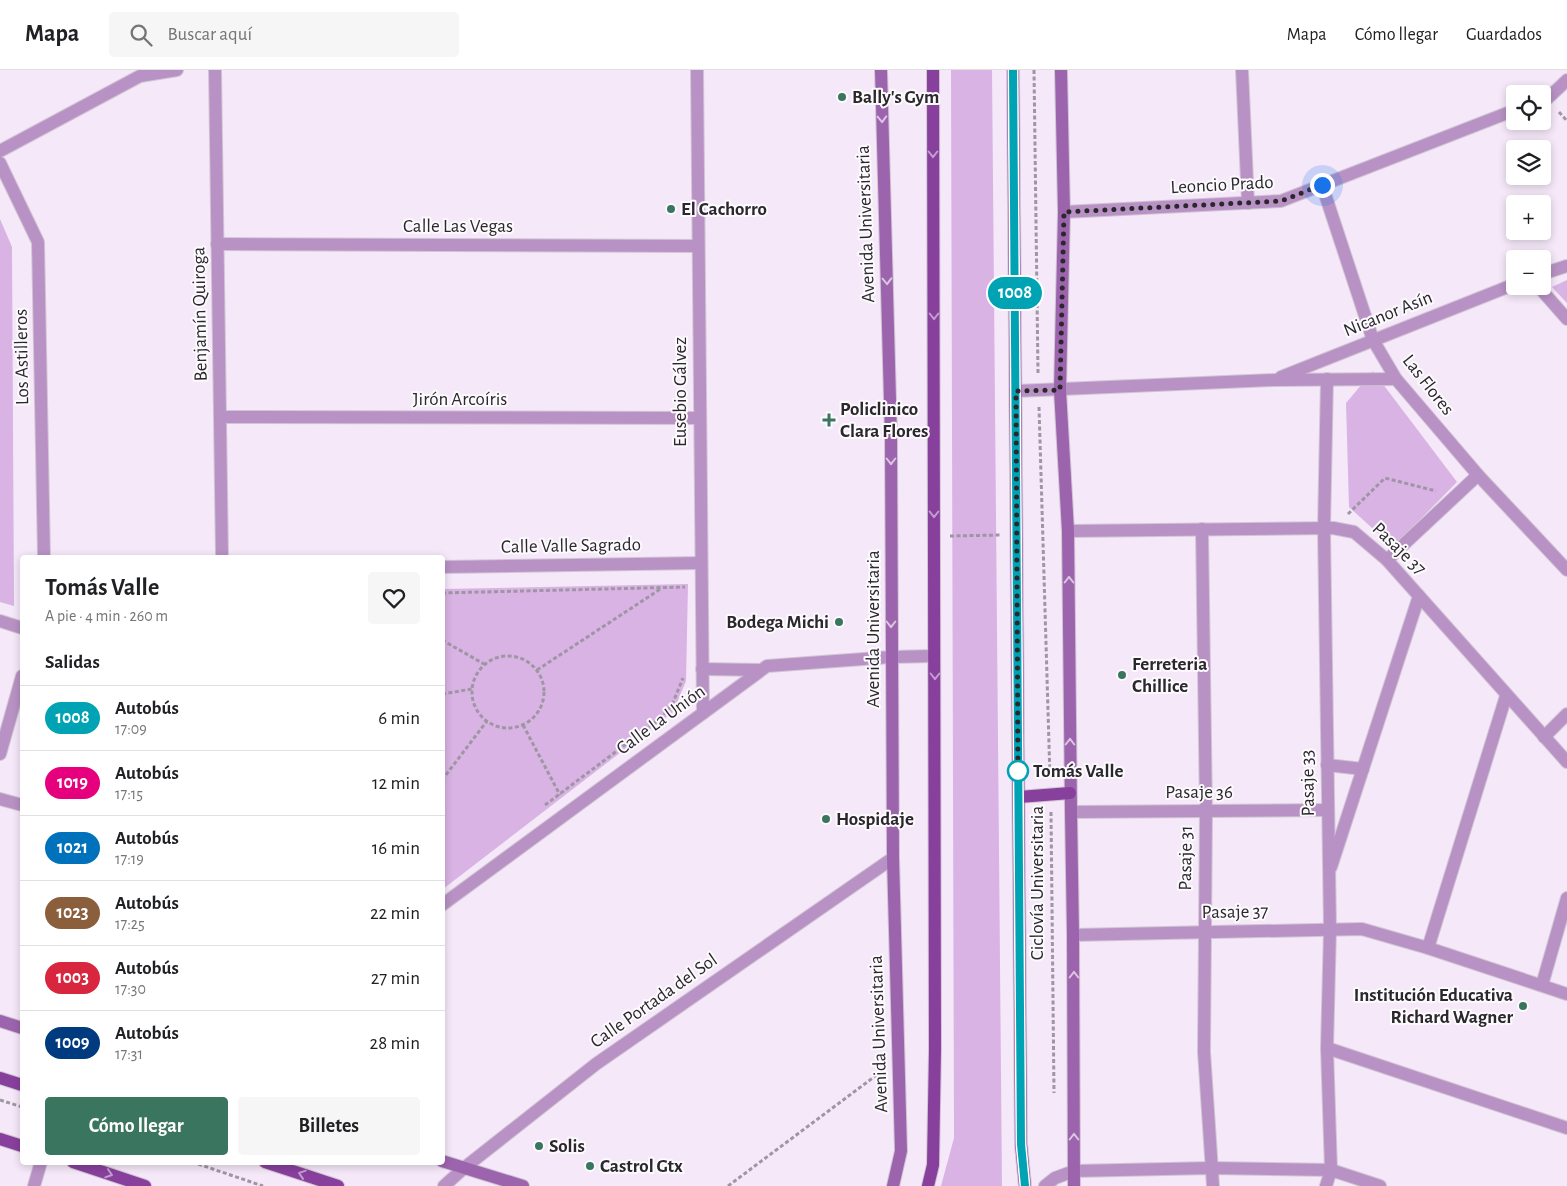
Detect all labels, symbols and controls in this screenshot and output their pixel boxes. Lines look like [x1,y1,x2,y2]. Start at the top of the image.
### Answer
search box [109,12,459,57]
icon: search [127,21,155,49]
text: Mapa [25,22,79,46]
text: Buscar aquí [167,25,252,44]
text: Mapa [1287,26,1327,44]
text: Cómo llegar [1355,26,1438,44]
text: Guardados [1466,26,1542,44]
map controls [1506,85,1551,295]
button: locate [1506,85,1551,130]
place label: Bally's Gym [852,88,939,107]
marker: Bally's Gym [836,91,848,103]
one-way arrow [877,115,887,123]
button: layers [1506,140,1551,185]
street label: Avenida Universitaria [854,145,878,303]
one-way arrow [928,150,938,158]
street label: Leoncio Prado [1170,173,1274,197]
your location [1310,173,1335,198]
button: + [1506,195,1551,240]
place label: El Cachorro [681,200,767,219]
marker: El Cachorro [665,203,677,215]
street label: Calle Las Vegas [403,217,513,236]
street label: Benjamín Quiroga [189,246,211,381]
button: − [1506,250,1551,295]
one-way arrow [881,277,892,285]
line badge: 1008 [980,277,1050,309]
text: 1008 [998,284,1032,302]
street label: Nicanor Asín [1341,288,1435,340]
street label: Los Astilleros [12,309,32,405]
one-way arrow [929,312,939,320]
street label: Eusebio Gálvez [671,337,690,447]
street label: Las Flores [1399,351,1457,419]
street label: Jirón Arcoíris [413,390,507,409]
place label: Policlinico Clara Flores [840,400,928,441]
marker: Policlinico Clara Flores [822,413,836,427]
one-way arrow [886,458,896,465]
one-way arrow [929,510,939,518]
street label: Pasaje 37 [1368,519,1430,579]
street label: Calle Valle Sagrado [501,535,641,557]
street label: Avenida Universitaria [864,550,883,708]
button: heart [368,572,420,624]
text: Tomás Valle [45,576,159,600]
one-way arrow [1064,576,1074,584]
text: A pie · 4 min · 260 m [45,608,168,624]
place label: Bodega Michi [726,613,829,632]
marker: Bodega Michi [833,616,845,628]
one-way arrow [886,620,896,628]
text: Salidas [45,653,100,672]
place label: Ferreteria Chillice [1132,655,1207,696]
marker: Ferreteria Chillice [1116,669,1128,681]
one-way arrow [930,672,940,680]
street label: Calle La Unión [613,682,709,758]
text: Autobús [115,699,179,718]
text: 1008 [55,709,90,727]
text: 6 min [378,709,420,728]
text: 17:09 [115,721,147,737]
one-way arrow [1065,738,1075,746]
street label: Pasaje 33 [1298,750,1318,816]
marker: Tomás Valle [1007,760,1029,782]
place label: Tomás Valle [1033,762,1123,781]
text: Autobús [115,764,179,783]
text: 1019 [57,774,88,792]
text: 12 min [372,774,420,793]
street label: Pasaje 36 [1165,783,1233,802]
text: 17:15 [115,786,143,802]
street label: Ciclovía Universitaria [1028,806,1047,960]
place label: Hospidaje [836,810,914,829]
marker: Hospidaje [820,813,832,825]
street label: Pasaje 31 [1176,825,1196,891]
text: Autobús [115,829,179,848]
text: 1021 [57,839,88,857]
text: 16 min [372,839,420,858]
text: 17:19 [115,851,144,867]
text: Autobús [115,894,179,913]
street label: Pasaje 37 [1202,902,1269,922]
text: 1023 [56,904,89,922]
text: 22 min [370,904,420,923]
text: 17:25 [115,916,145,932]
street label: Calle Portada del Sol [587,950,721,1052]
street label: Avenida Universitaria [867,955,891,1113]
text: Autobús [115,959,179,978]
text: 1003 [56,969,89,987]
text: 27 min [371,969,420,988]
one-way arrow [1069,971,1079,978]
text: 17:30 [115,981,146,997]
place label: Institución Educativa Richard Wagner [1354,986,1513,1027]
marker: Institución Educativa Richard Wagner [1517,1000,1529,1012]
text: Autobús [115,1024,179,1043]
text: 1009 [56,1034,89,1052]
text: 28 min [370,1034,420,1053]
text: 17:31 [115,1046,143,1062]
button: Cómo llegar [45,1097,228,1155]
button: Billetes [238,1097,420,1155]
one-way arrow [1069,1133,1079,1141]
place label: Solis [549,1137,585,1156]
marker: Solis [533,1140,545,1152]
place label: Castrol Gtx [600,1157,683,1176]
marker: Castrol Gtx [584,1160,596,1172]
one-way arrow [105,1169,113,1179]
one-way arrow [298,1170,306,1180]

